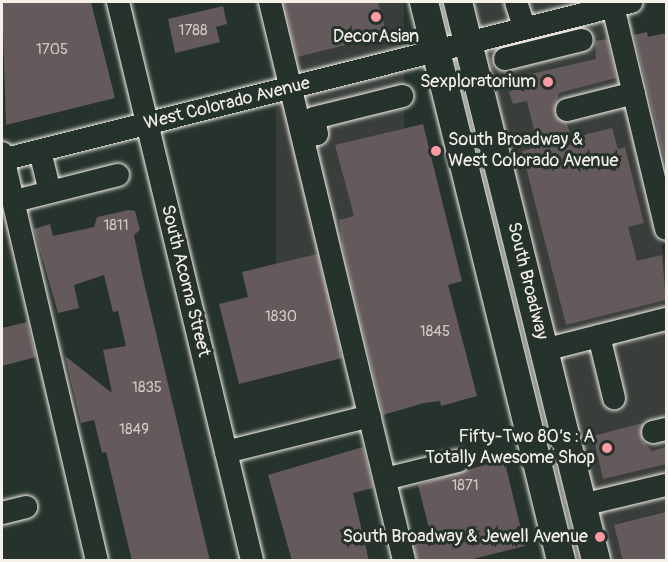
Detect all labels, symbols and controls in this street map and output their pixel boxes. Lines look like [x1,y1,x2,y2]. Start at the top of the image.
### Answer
marker: DecorAsian [369,10,383,24]
house number: 1788 [179,22,207,40]
place label: DecorAsian [333,26,419,48]
house number: 1705 [36,41,68,59]
place label: Sexploratorium [420,71,536,93]
street label: West Colorado Avenue [142,73,312,135]
marker: Sexploratorium [541,75,555,89]
place label: South Broadway & West Colorado Avenue [448,130,618,172]
marker: South Broadway & West Colorado Avenue [429,144,443,158]
street label: South Acoma Street [156,203,214,359]
house number: 1811 [103,217,129,235]
street label: South Broadway [502,220,552,342]
house number: 1830 [265,308,297,326]
house number: 1845 [420,323,450,341]
house number: 1835 [132,379,162,397]
house number: 1849 [119,421,149,439]
place label: Fifty-Two 80’s : A Totally Awesome Shop [425,427,595,470]
marker: Fifty-Two 80’s : A Totally Awesome Shop [600,441,614,455]
house number: 1871 [451,477,479,495]
place label: South Broadway & Jewell Avenue [342,526,588,548]
marker: South Broadway & Jewell Avenue [593,530,607,544]

